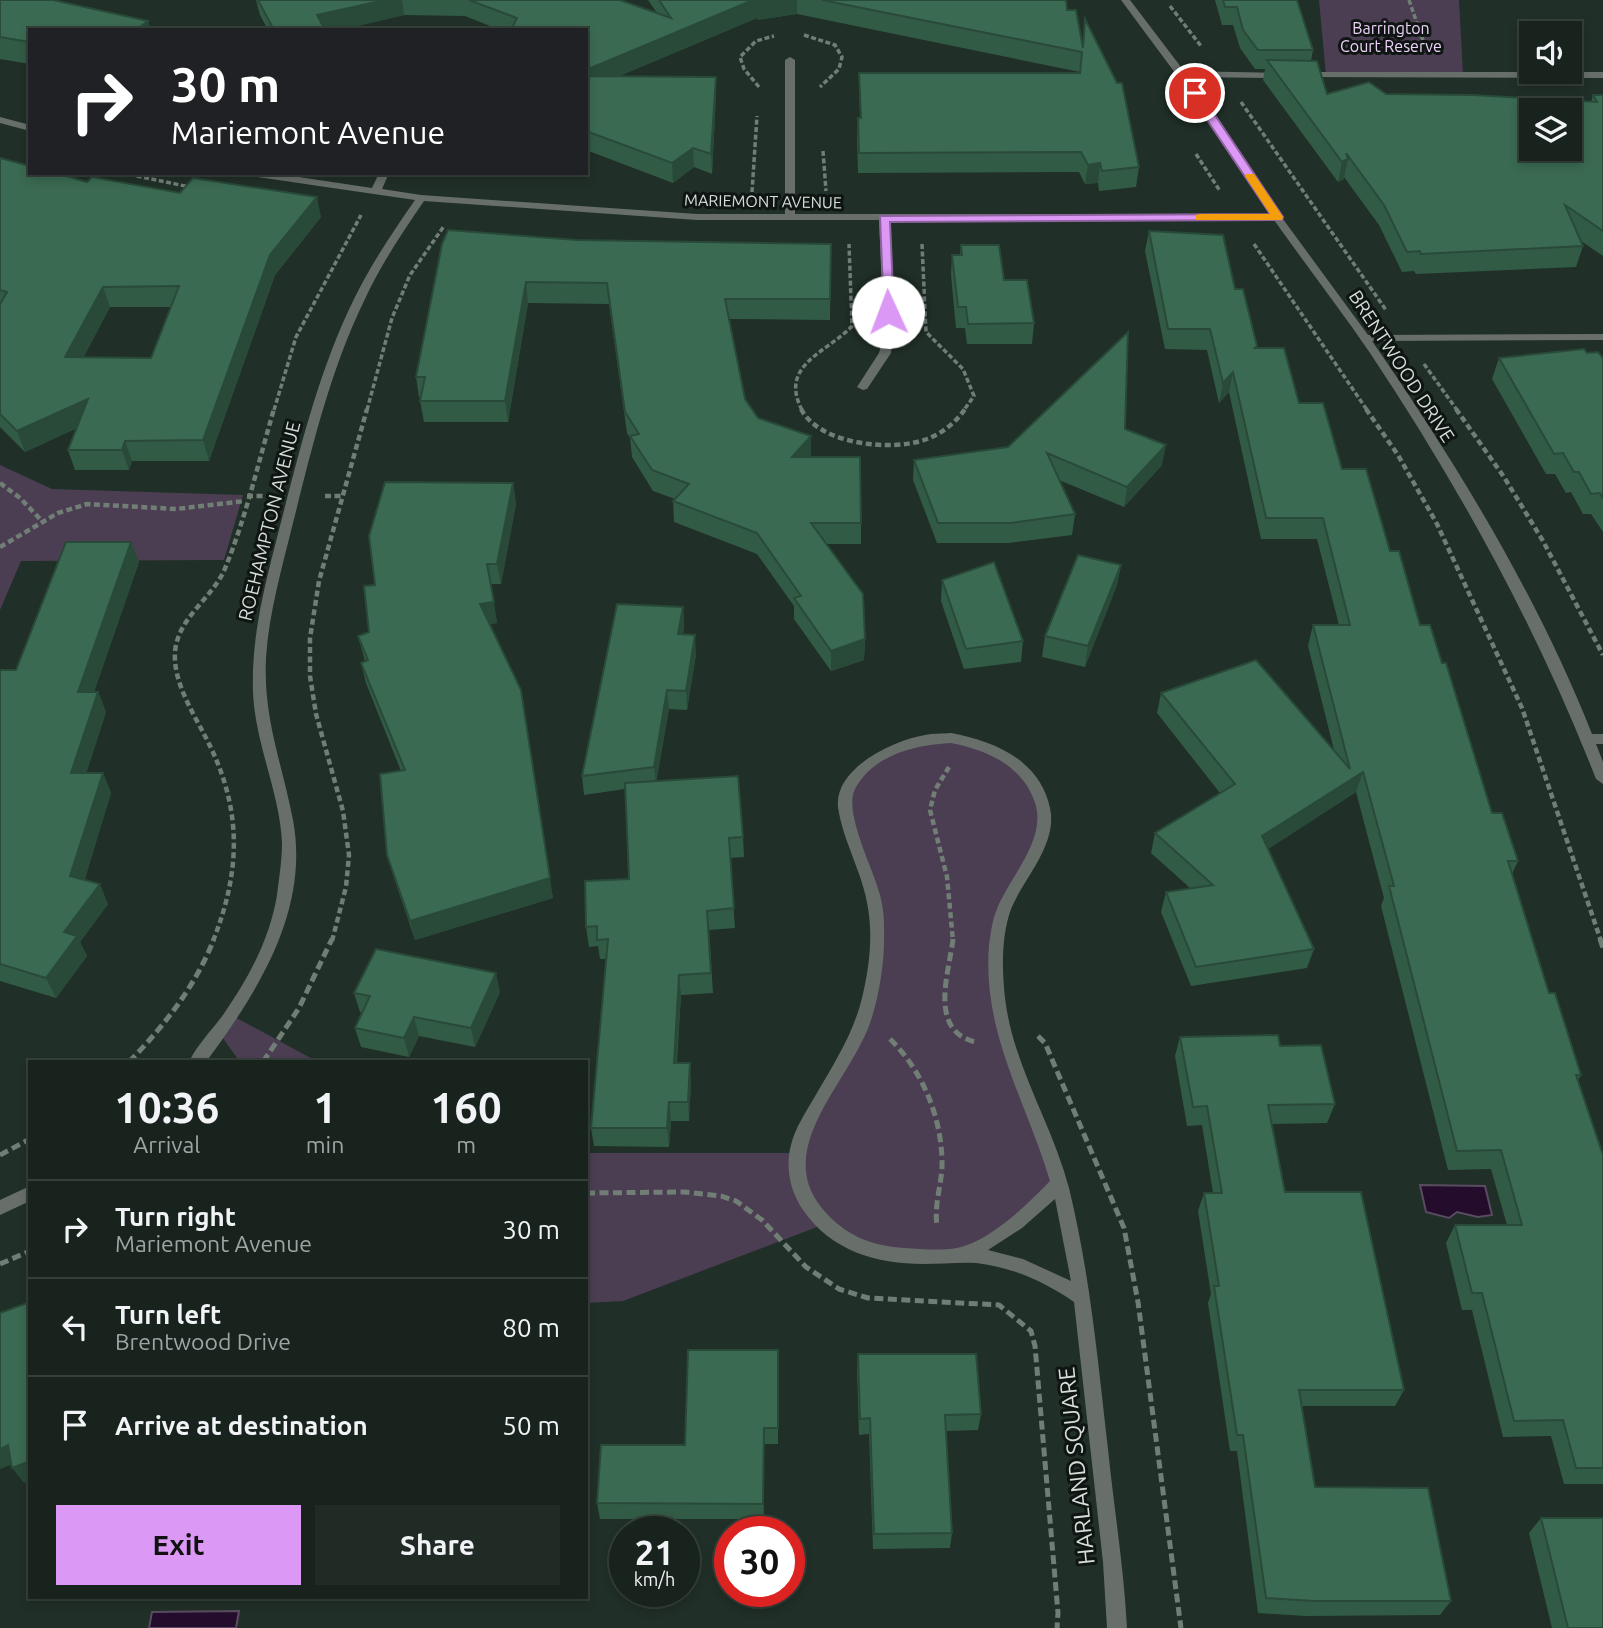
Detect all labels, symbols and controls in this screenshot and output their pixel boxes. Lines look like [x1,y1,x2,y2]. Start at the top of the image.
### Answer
park label: Barrington Court Reserve [1340,19,1442,55]
map controls [1519,21,1582,161]
button: sound [1519,21,1582,84]
icon: right [56,56,147,147]
text: 30 m [171,56,280,111]
pin [1165,63,1225,123]
icon: arrive [1176,74,1214,112]
button: layers [1519,98,1582,161]
text: Mariemont Avenue [171,114,445,150]
street label: MARIEMONT AVENUE [684,191,842,211]
position arrow [851,275,925,349]
street label: BRENTWOOD DRIVE [1345,286,1459,446]
street label: ROEHAMPTON AVENUE [234,419,304,623]
text: 10:36 [114,1084,219,1131]
text: 1 [313,1084,337,1131]
text: 160 [431,1084,502,1131]
text: Arrival [133,1132,200,1157]
text: min [306,1132,344,1157]
text: m [456,1132,476,1157]
text: Turn right [115,1202,236,1231]
icon: right [56,1210,94,1248]
text: 30 m [502,1215,560,1244]
text: Mariemont Avenue [115,1231,312,1256]
text: Turn left [115,1300,221,1329]
icon: left [56,1308,94,1346]
text: 80 m [502,1313,560,1342]
text: Brentwood Drive [115,1329,291,1354]
street label: HARLAND SQUARE [1053,1366,1099,1566]
icon: arrive [56,1406,94,1444]
text: Arrive at destination [115,1411,368,1440]
text: 50 m [502,1411,560,1440]
button: Exit [56,1505,301,1585]
button: Share [315,1505,560,1585]
speed limit sign: 30 [714,1516,805,1607]
text: 21 [635,1532,674,1572]
text: km/h [634,1569,675,1589]

